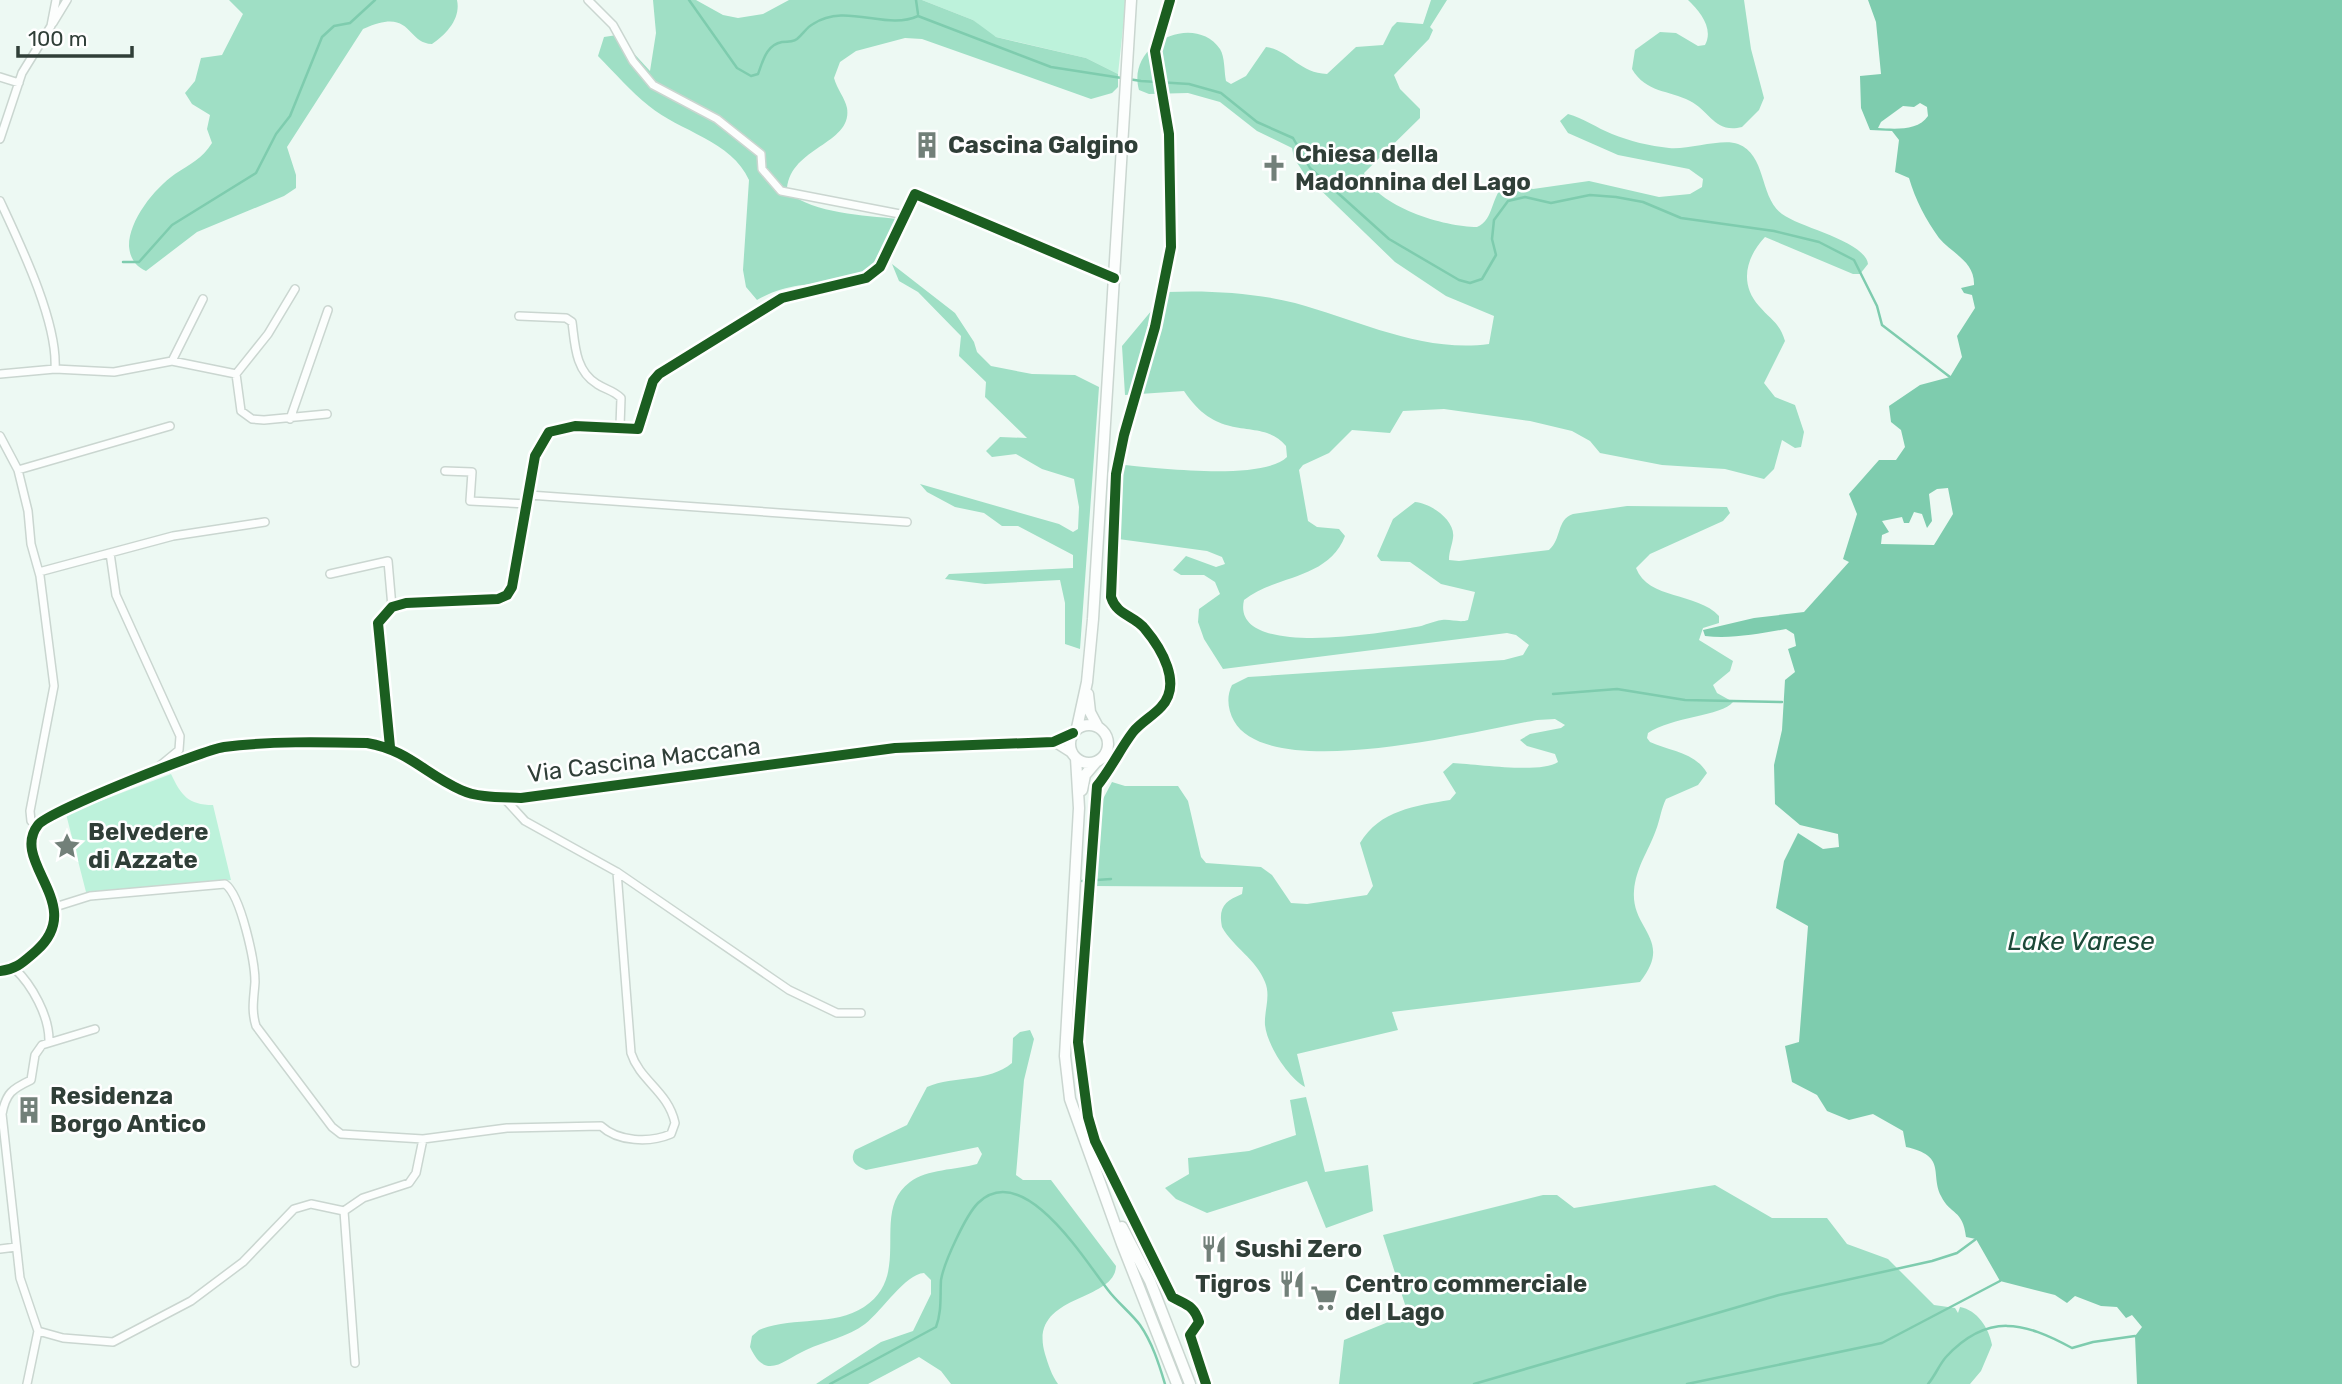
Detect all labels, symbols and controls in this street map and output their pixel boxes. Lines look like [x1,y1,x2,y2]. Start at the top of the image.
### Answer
scale bar [18,14,131,58]
text: 100 m [28,26,87,51]
building icon: Cascina Galgino [912,130,942,160]
place label: Cascina Galgino [948,131,1139,159]
place label: Chiesa della Madonnina del Lago [1295,140,1531,196]
church icon: Chiesa della Madonnina del Lago [1259,153,1289,183]
street label: Via Cascina Maccana [526,732,762,788]
place label: Belvedere di Azzate [88,818,209,874]
place icon: Belvedere di Azzate [52,831,82,861]
water label: Lake Varese [2008,926,2155,957]
place label: Residenza Borgo Antico [50,1082,206,1138]
building icon: Residenza Borgo Antico [14,1095,44,1125]
restaurant icon: Sushi Zero [1199,1234,1229,1264]
place label: Sushi Zero [1235,1235,1362,1263]
restaurant icon: Tigros [1277,1269,1307,1299]
place label: Tigros [1195,1270,1271,1298]
place label: Centro commerciale del Lago [1345,1270,1587,1326]
supermarket icon: Centro commerciale del Lago [1309,1283,1339,1313]

